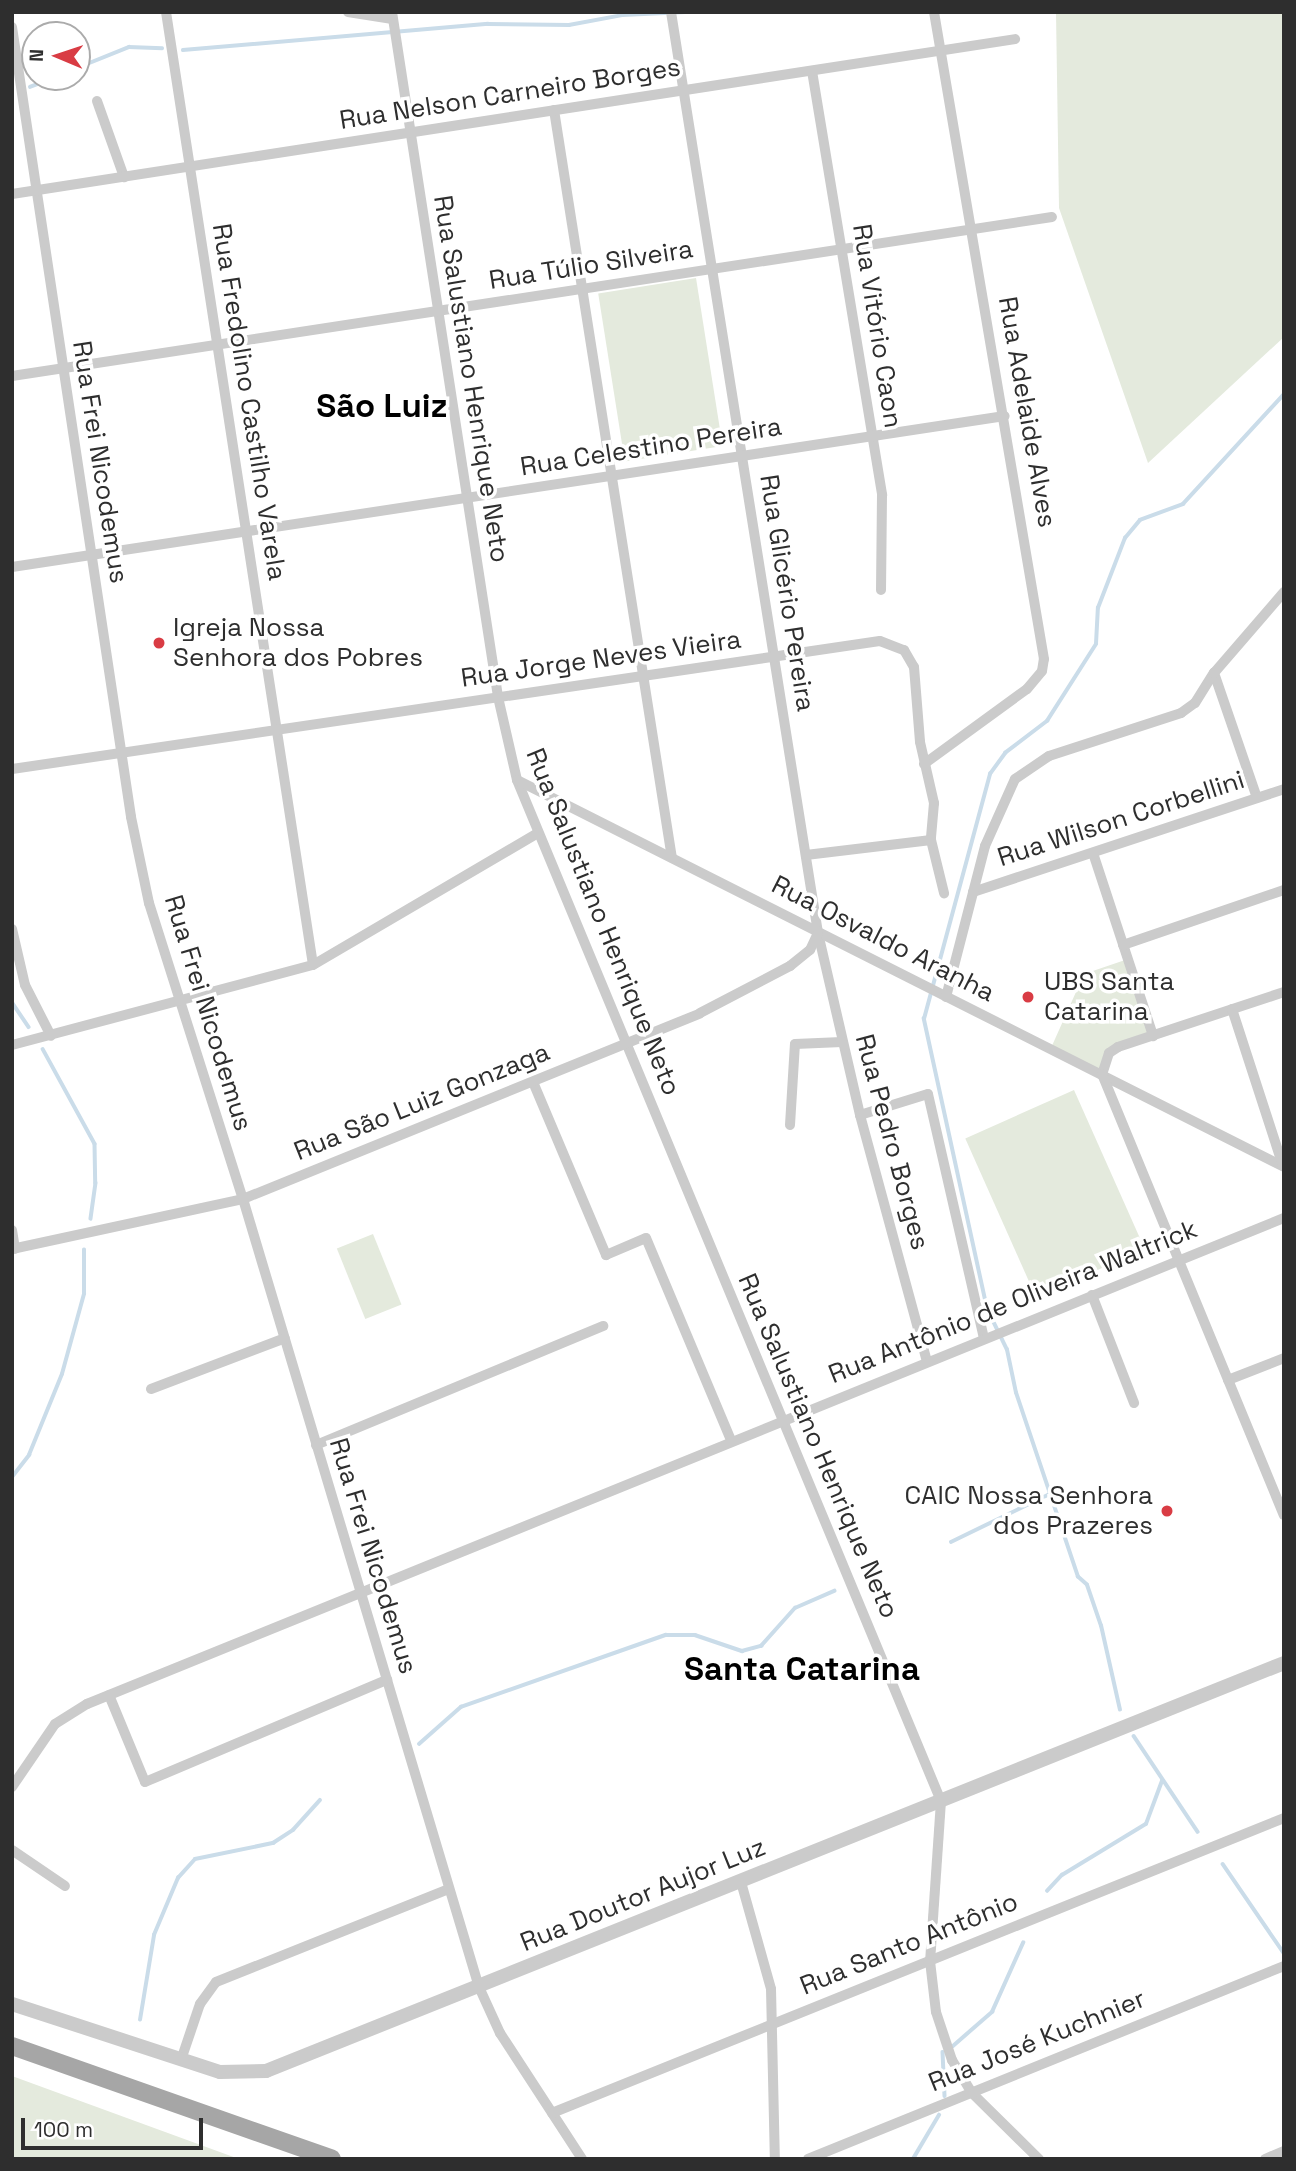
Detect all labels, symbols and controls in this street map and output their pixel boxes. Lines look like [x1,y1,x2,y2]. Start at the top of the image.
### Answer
north arrow [21,21,91,91]
text: N [24,49,49,62]
street label: Rua Nelson Carneiro Borges [337,52,683,136]
street label: Rua Salustiano Henrique Neto [427,193,515,565]
street label: Rua Fredolino Castilho Varela [205,221,293,583]
street label: Rua Vitório Caon [845,222,909,430]
street label: Rua Túlio Silveira [486,233,696,297]
street label: Rua Adelaide Alves [991,294,1063,530]
street label: Rua Frei Nicodemus [65,339,135,585]
district label: São Luiz [316,387,448,427]
street label: Rua Celestino Pereira [518,411,784,483]
street label: Rua Glicério Pereira [753,472,821,714]
place label: Igreja Nossa Senhora dos Pobres [173,612,423,674]
street label: Rua Jorge Neves Vieira [459,624,743,694]
marker: Igreja Nossa Senhora dos Pobres [151,635,167,651]
street label: Rua Salustiano Henrique Neto [519,744,687,1100]
street label: Rua Wilson Corbellini [994,764,1248,874]
street label: Rua Osvaldo Aranha [766,869,1000,1009]
street label: Rua Frei Nicodemus [157,891,259,1135]
place label: UBS Santa Catarina [1044,966,1174,1028]
marker: UBS Santa Catarina [1018,987,1038,1007]
street label: Rua Pedro Borges [848,1031,936,1253]
street label: Rua São Luiz Gonzaga [290,1036,554,1168]
street label: Rua Antônio de Oliveira Waltrick [824,1214,1202,1390]
street label: Rua Salustiano Henrique Neto [731,1269,905,1623]
street label: Rua Frei Nicodemus [322,1434,424,1678]
place label: CAIC Nossa Senhora dos Prazeres [905,1480,1153,1542]
marker: CAIC Nossa Senhora dos Prazeres [1159,1503,1175,1519]
district label: Santa Catarina [684,1650,920,1690]
street label: Rua Doutor Aujor Luz [516,1831,770,1959]
street label: Rua Santo Antônio [795,1886,1023,2002]
street label: Rua José Kuchnier [924,1983,1150,2099]
scale bar [24,2104,206,2148]
text: 100 m [34,2116,93,2143]

